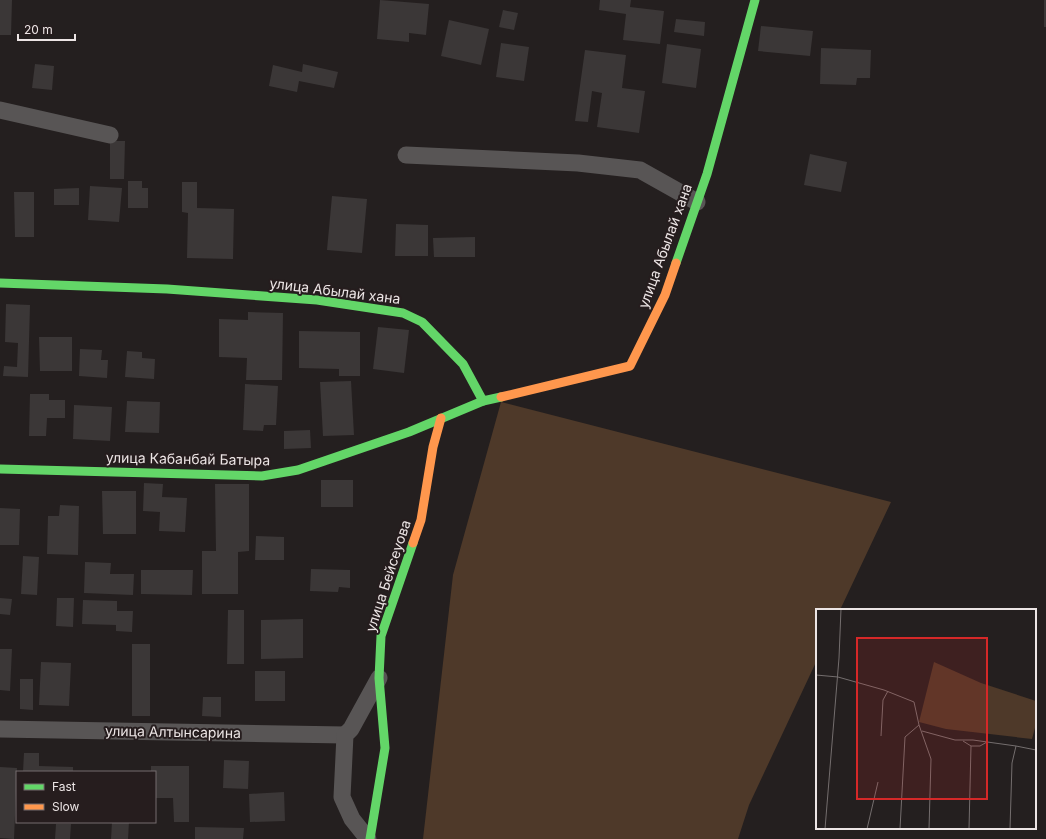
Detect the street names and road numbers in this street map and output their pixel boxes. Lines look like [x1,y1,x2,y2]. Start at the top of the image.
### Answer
street label: улица Абылай хана [634,181,695,311]
street label: улица Абылай хана [269,274,401,307]
street label: улица Кабанбай Батыра [106,449,270,468]
street label: улица Бейсеуова [361,518,414,634]
street label: улица Алтынсарина [105,722,241,741]

